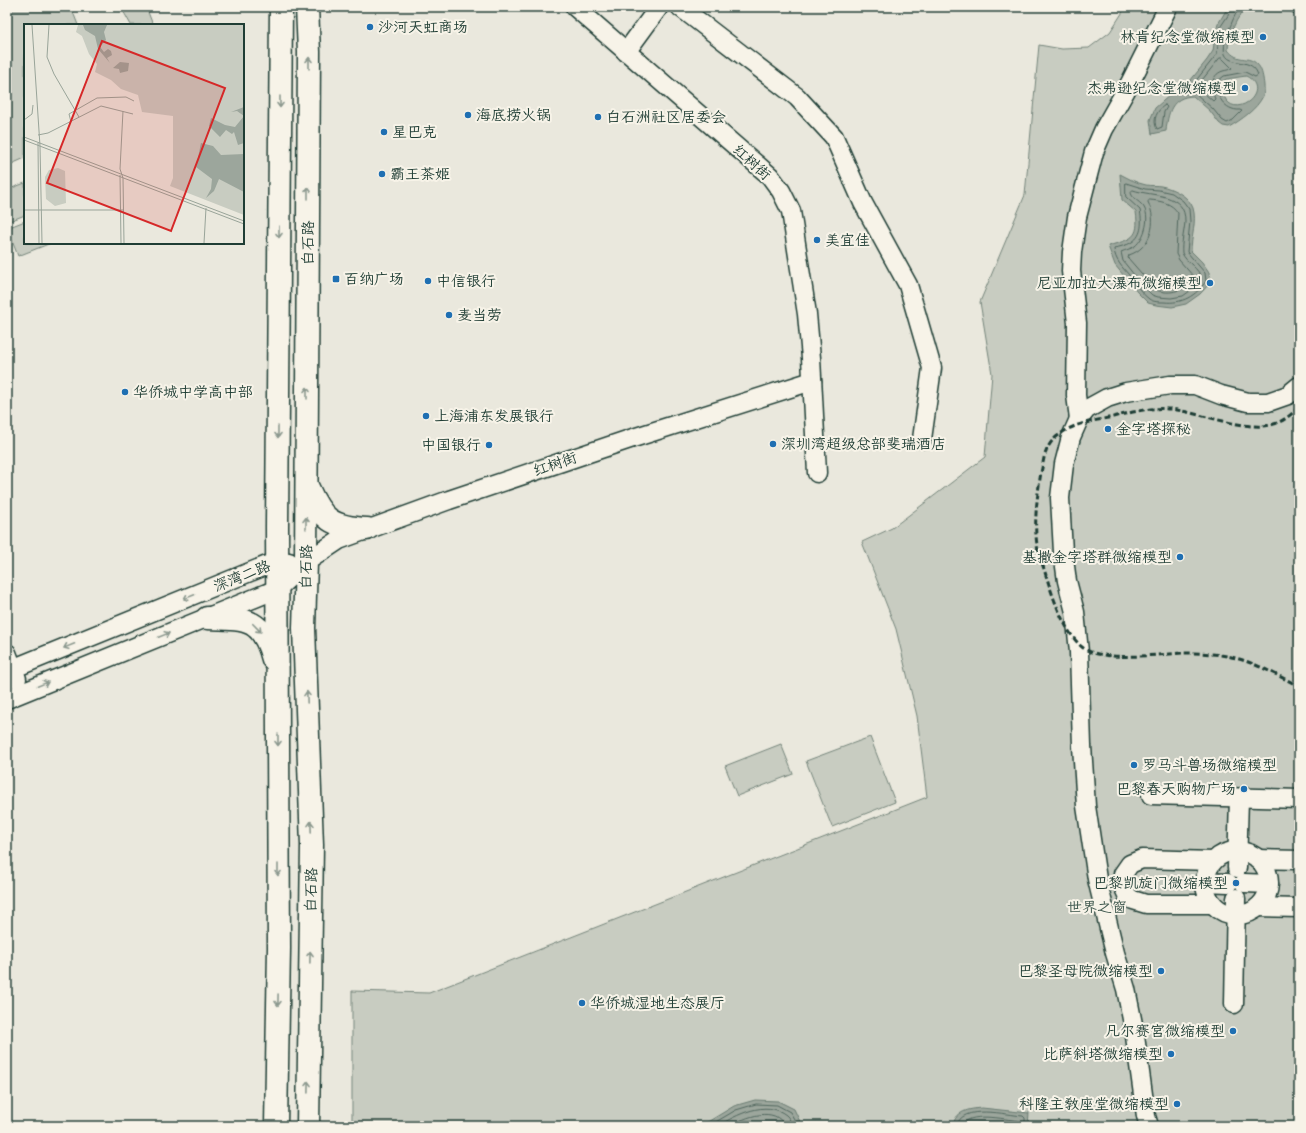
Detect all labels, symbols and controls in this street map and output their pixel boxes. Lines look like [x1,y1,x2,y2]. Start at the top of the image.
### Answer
place label: 沙河天虹商场 [378,19,468,38]
marker: 沙河天虹商场 [365,22,375,32]
inset map [24,24,244,244]
place label: 林肯纪念堂微缩模型 [1120,29,1255,48]
marker: 林肯纪念堂微缩模型 [1258,32,1268,42]
one-way arrow [305,57,313,70]
place label: 杰弗逊纪念堂微缩模型 [1087,80,1237,99]
marker: 杰弗逊纪念堂微缩模型 [1240,83,1250,93]
one-way arrow [276,95,284,108]
place label: 海底捞火锅 [476,108,551,126]
marker: 海底捞火锅 [463,110,473,120]
place label: 白石洲社区居委会 [606,110,726,128]
marker: 白石洲社区居委会 [593,112,603,122]
place label: 星巴克 [392,125,437,143]
marker: 星巴克 [379,127,389,137]
street label: 红树街 [728,142,773,185]
place label: 霸王茶姬 [390,167,450,185]
marker: 霸王茶姬 [377,169,387,179]
one-way arrow [304,187,312,200]
street label: 白石路 [301,220,319,266]
one-way arrow [275,225,283,238]
place label: 美宜佳 [825,232,870,251]
marker: 美宜佳 [812,235,822,245]
place label: 百纳广场 [344,272,404,290]
marker: 百纳广场 [331,274,341,284]
place label: 中信银行 [436,274,496,292]
marker: 中信银行 [423,276,433,286]
place label: 尼亚加拉大瀑布微缩模型 [1037,276,1202,294]
marker: 尼亚加拉大瀑布微缩模型 [1205,278,1215,288]
place label: 麦当劳 [457,308,502,326]
marker: 麦当劳 [444,310,454,320]
place label: 华侨城中学高中部 [133,384,253,403]
marker: 华侨城中学高中部 [120,387,130,397]
one-way arrow [303,387,311,400]
place label: 上海浦东发展银行 [434,409,554,427]
marker: 上海浦东发展银行 [421,411,431,421]
place label: 金字塔探秘 [1116,421,1191,440]
marker: 金字塔探秘 [1103,424,1113,434]
one-way arrow [274,425,282,438]
place label: 深圳湾超级总部斐瑞酒店 [781,436,946,455]
place label: 中国银行 [421,438,481,456]
marker: 深圳湾超级总部斐瑞酒店 [768,439,778,449]
marker: 中国银行 [484,440,494,450]
street label: 红树街 [531,450,580,482]
one-way arrow [302,517,310,530]
street label: 白石路 [299,544,317,590]
place label: 基撒金字塔群微缩模型 [1022,549,1172,568]
marker: 基撒金字塔群微缩模型 [1175,552,1185,562]
street label: 深湾二路 [212,558,274,597]
one-way arrow [184,594,196,601]
one-way arrow [252,623,262,633]
one-way arrow [157,631,169,639]
one-way arrow [63,642,75,650]
one-way arrow [37,680,49,688]
one-way arrow [303,691,310,704]
one-way arrow [274,733,282,746]
place label: 罗马斗兽场微缩模型 [1142,758,1277,776]
marker: 罗马斗兽场微缩模型 [1129,760,1139,770]
place label: 巴黎春天购物广场 [1116,781,1236,800]
marker: 巴黎春天购物广场 [1239,784,1249,794]
one-way arrow [307,821,315,834]
one-way arrow [274,863,282,876]
street label: 白石路 [304,867,322,913]
place label: 巴黎凯旋门微缩模型 [1093,875,1228,894]
marker: 巴黎凯旋门微缩模型 [1231,878,1241,888]
park label: 世界之窗 [1067,900,1127,918]
one-way arrow [306,951,314,964]
place label: 巴黎圣母院微缩模型 [1018,963,1153,982]
marker: 巴黎圣母院微缩模型 [1156,966,1166,976]
one-way arrow [274,993,282,1006]
place label: 华侨城湿地生态展厅 [590,995,725,1014]
marker: 华侨城湿地生态展厅 [577,998,587,1008]
place label: 凡尔赛宫微缩模型 [1105,1024,1225,1042]
marker: 凡尔赛宫微缩模型 [1228,1026,1238,1036]
place label: 比萨斜塔微缩模型 [1043,1046,1163,1065]
marker: 比萨斜塔微缩模型 [1166,1049,1176,1059]
one-way arrow [304,1081,312,1094]
place label: 科隆主教座堂微缩模型 [1019,1097,1169,1115]
marker: 科隆主教座堂微缩模型 [1172,1099,1182,1109]

